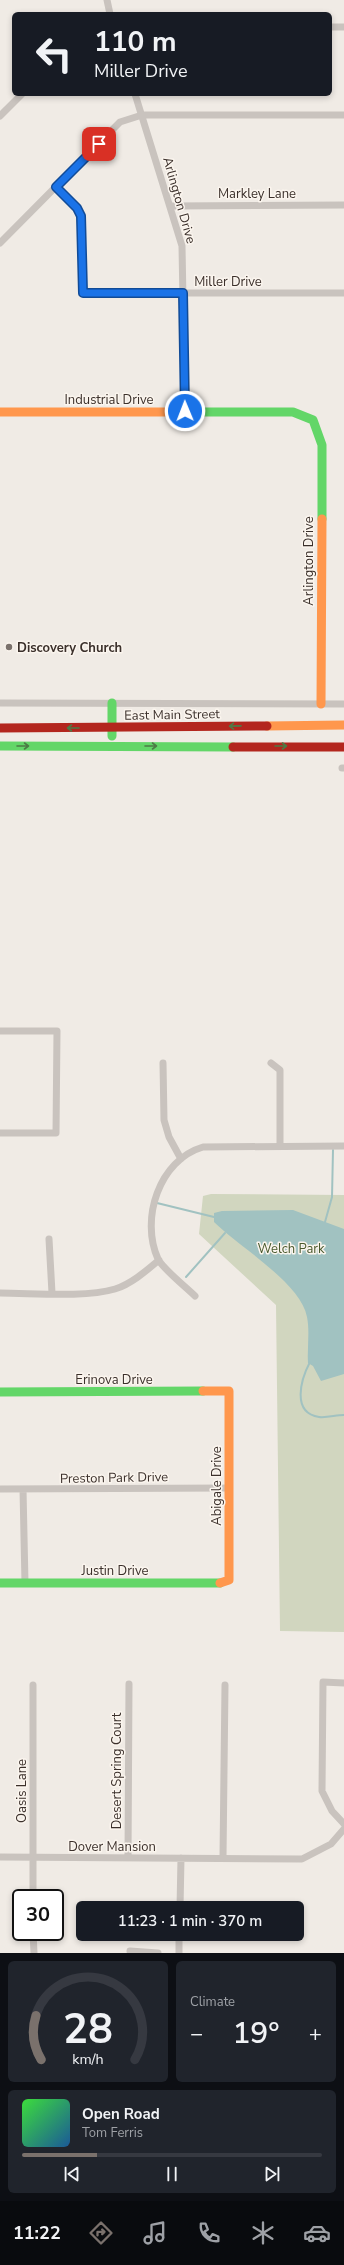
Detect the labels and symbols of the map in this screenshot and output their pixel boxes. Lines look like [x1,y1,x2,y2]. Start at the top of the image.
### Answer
pin [82,127,116,161]
street label: Arlington Drive [158,155,200,246]
street label: Markley Lane [218,185,296,203]
street label: Miller Drive [194,273,262,291]
position arrow [164,390,206,432]
street label: Industrial Drive [65,391,154,409]
street label: Arlington Drive [300,516,318,606]
place label: Discovery Church [17,639,122,657]
marker: Discovery Church [4,642,14,652]
street label: East Main Street [124,705,220,725]
one-way arrow [229,722,242,730]
one-way arrow [67,724,80,732]
one-way arrow [16,742,29,750]
one-way arrow [144,742,157,750]
one-way arrow [274,742,287,750]
park label: Welch Park [258,1240,325,1258]
street label: Erinova Drive [75,1371,153,1389]
street label: Abigale Drive [208,1446,226,1526]
street label: Preston Park Drive [60,1468,168,1488]
street label: Justin Drive [81,1562,148,1580]
street label: Desert Spring Court [108,1712,126,1829]
street label: Oasis Lane [13,1759,31,1823]
street label: Dover Mansion [68,1838,156,1856]
speed limit sign: 30 [12,1889,64,1941]

